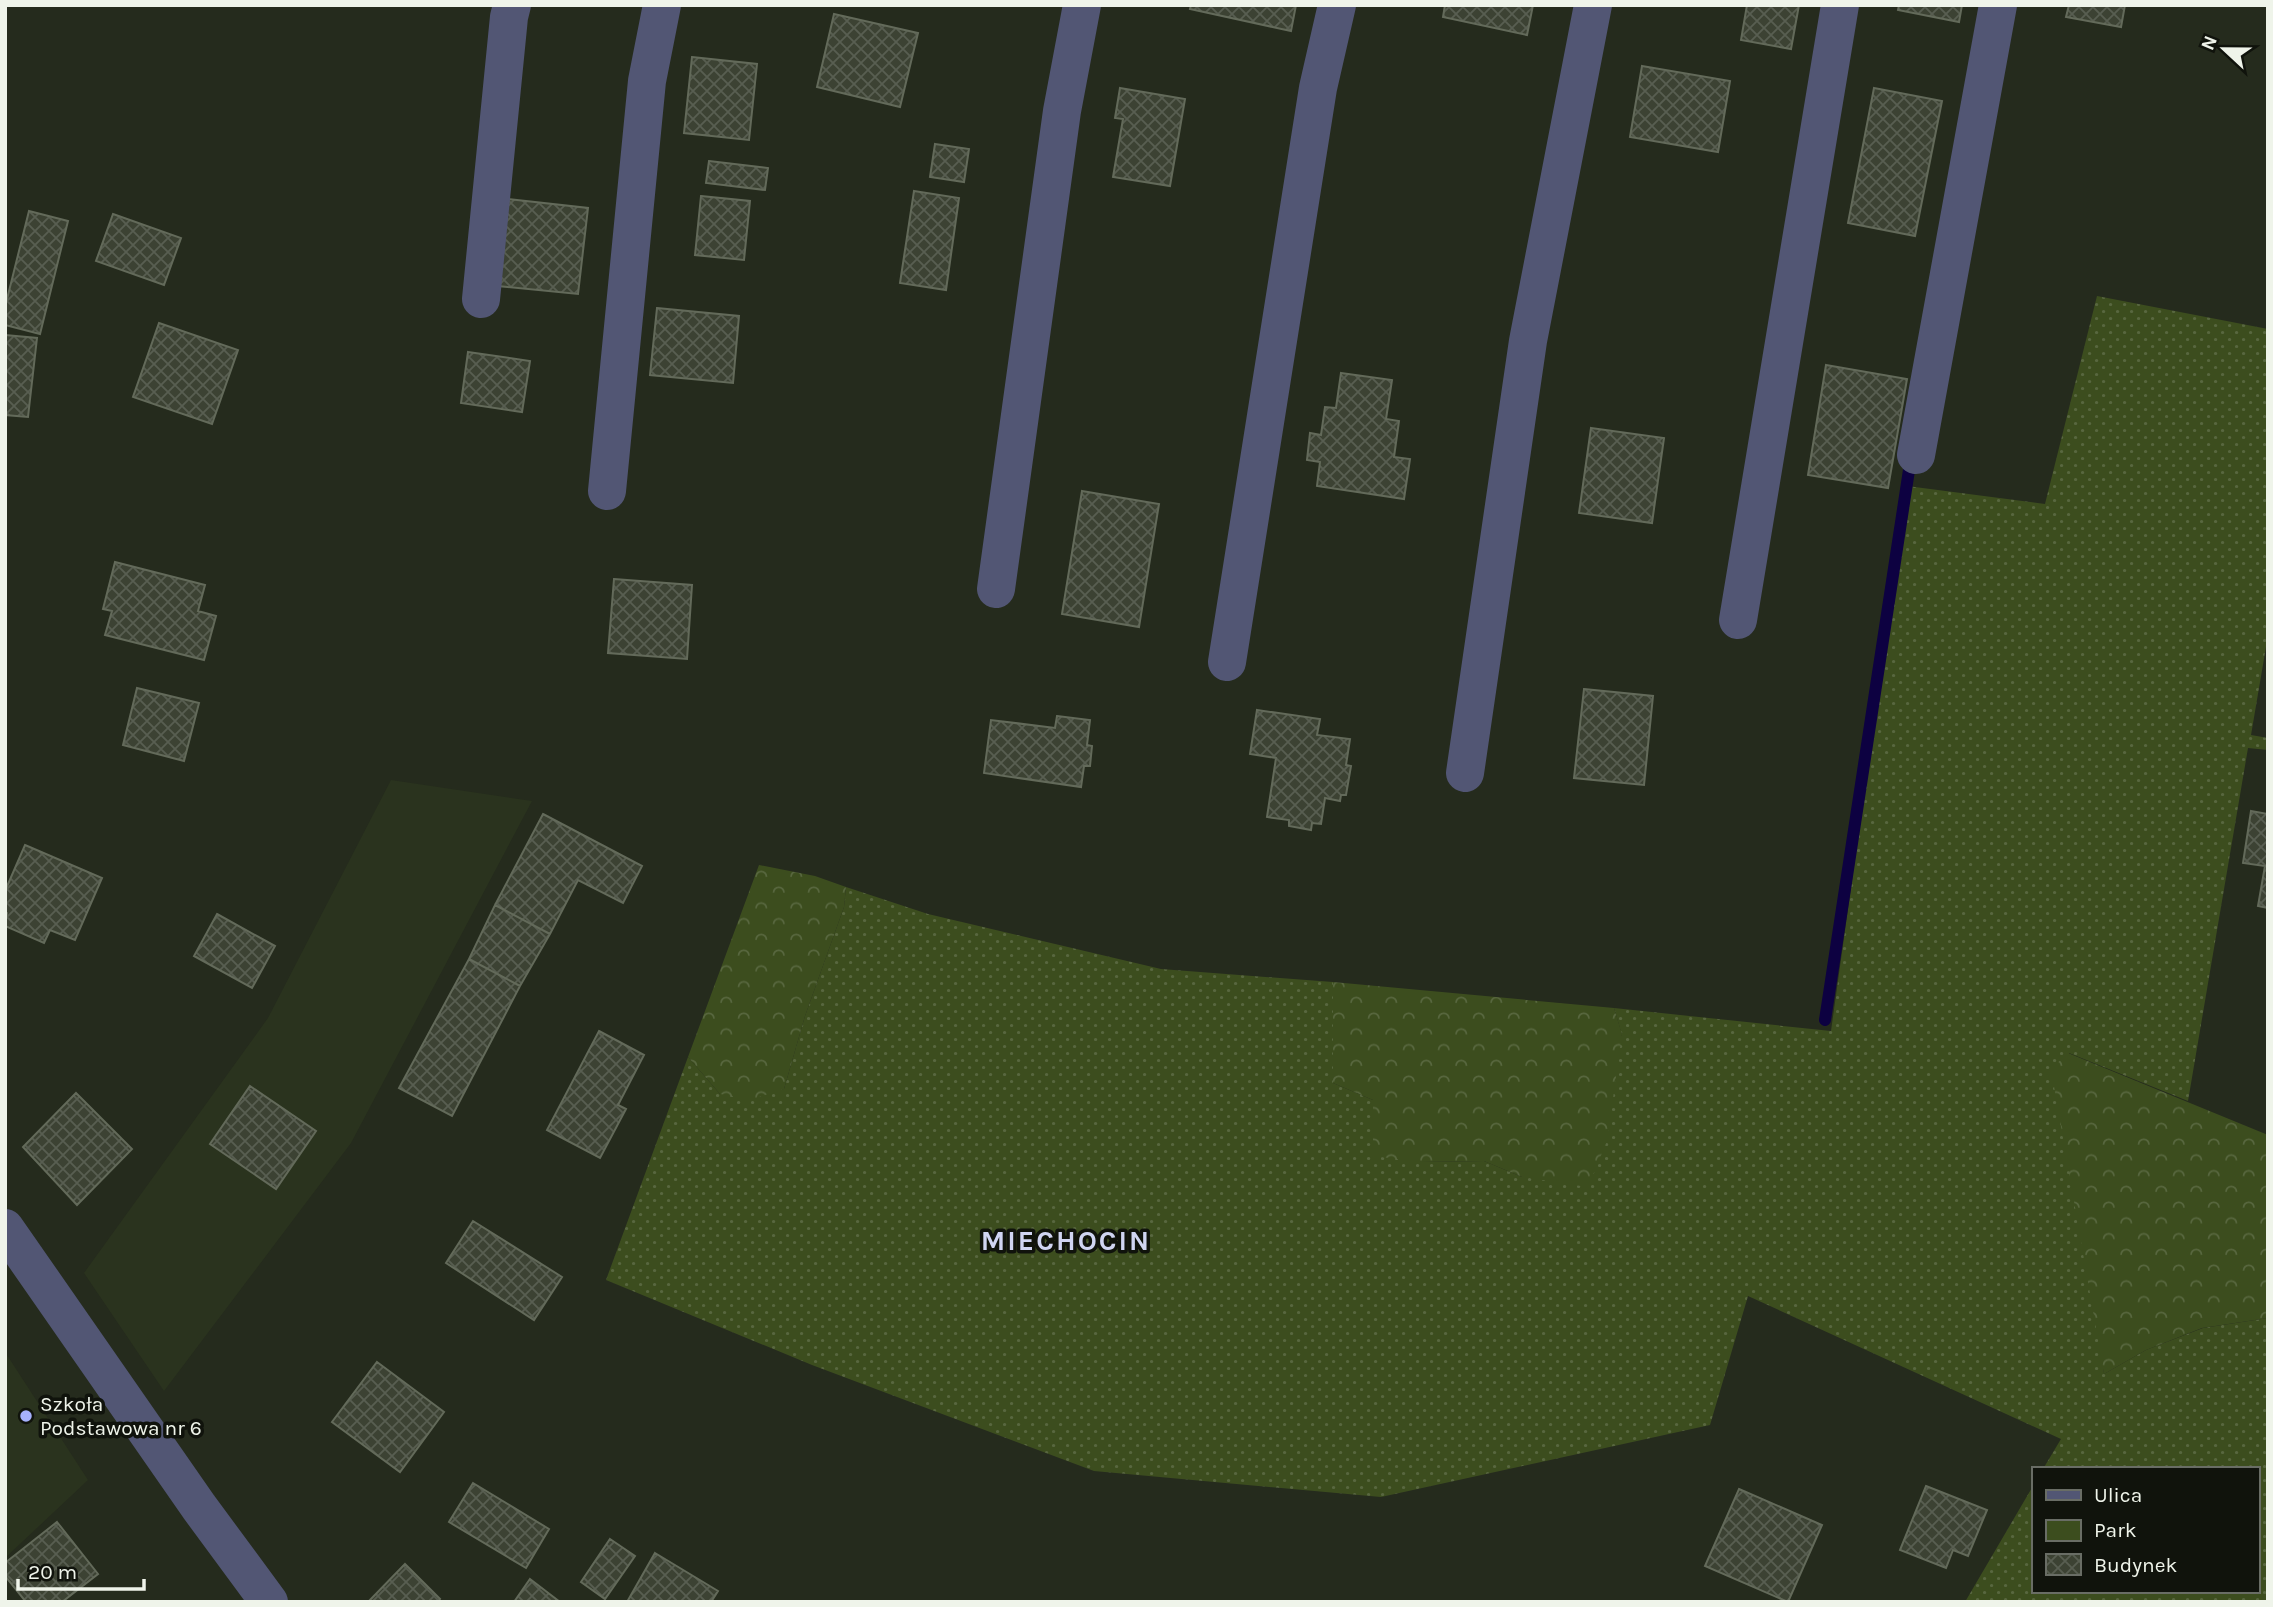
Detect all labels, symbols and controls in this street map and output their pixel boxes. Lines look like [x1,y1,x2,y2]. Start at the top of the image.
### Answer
north arrow [2189,14,2259,84]
text: N [2196,33,2222,53]
district label: MIECHOCIN [981,1224,1151,1257]
place label: Szkoła Podstawowa nr 6 [40,1392,202,1440]
marker: Szkoła Podstawowa nr 6 [18,1408,34,1424]
legend [2032,1467,2259,1593]
text: Ulica [2094,1483,2142,1507]
text: Park [2094,1518,2137,1542]
scale bar [18,1548,144,1592]
text: Budynek [2094,1553,2177,1577]
text: 20 m [28,1560,77,1584]

